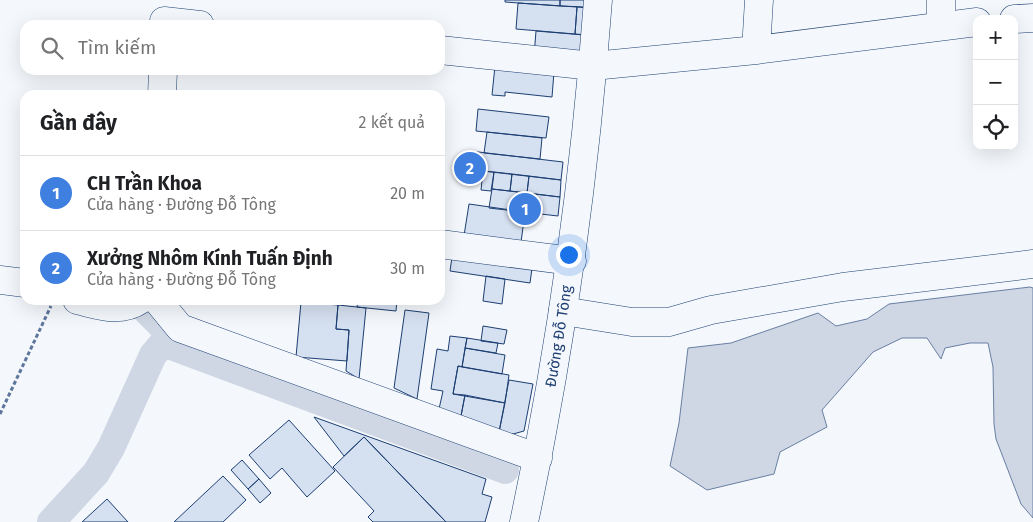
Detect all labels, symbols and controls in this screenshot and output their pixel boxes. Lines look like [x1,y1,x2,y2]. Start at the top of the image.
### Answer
map controls [973,15,1018,150]
button: + [973,15,1018,60]
search box [20,20,445,75]
icon: search [38,34,66,62]
text: Tìm kiếm [78,36,156,59]
button: − [973,60,1018,105]
button: locate [973,105,1018,150]
text: Gần đây [40,110,117,136]
text: 2 kết quả [358,113,425,132]
pin: 2 [454,149,486,187]
text: CH Trần Khoa [87,172,202,195]
text: 1 [52,184,60,203]
text: 20 m [390,184,425,203]
pin: 1 [509,190,541,228]
text: Cửa hàng · Đường Đỗ Tông [87,195,276,214]
your location [556,242,582,268]
text: Xưởng Nhôm Kính Tuấn Định [87,247,333,270]
text: 2 [52,259,60,278]
text: 30 m [390,259,425,278]
text: Cửa hàng · Đường Đỗ Tông [87,270,276,289]
street label: Đường Đỗ Tông [541,284,576,389]

